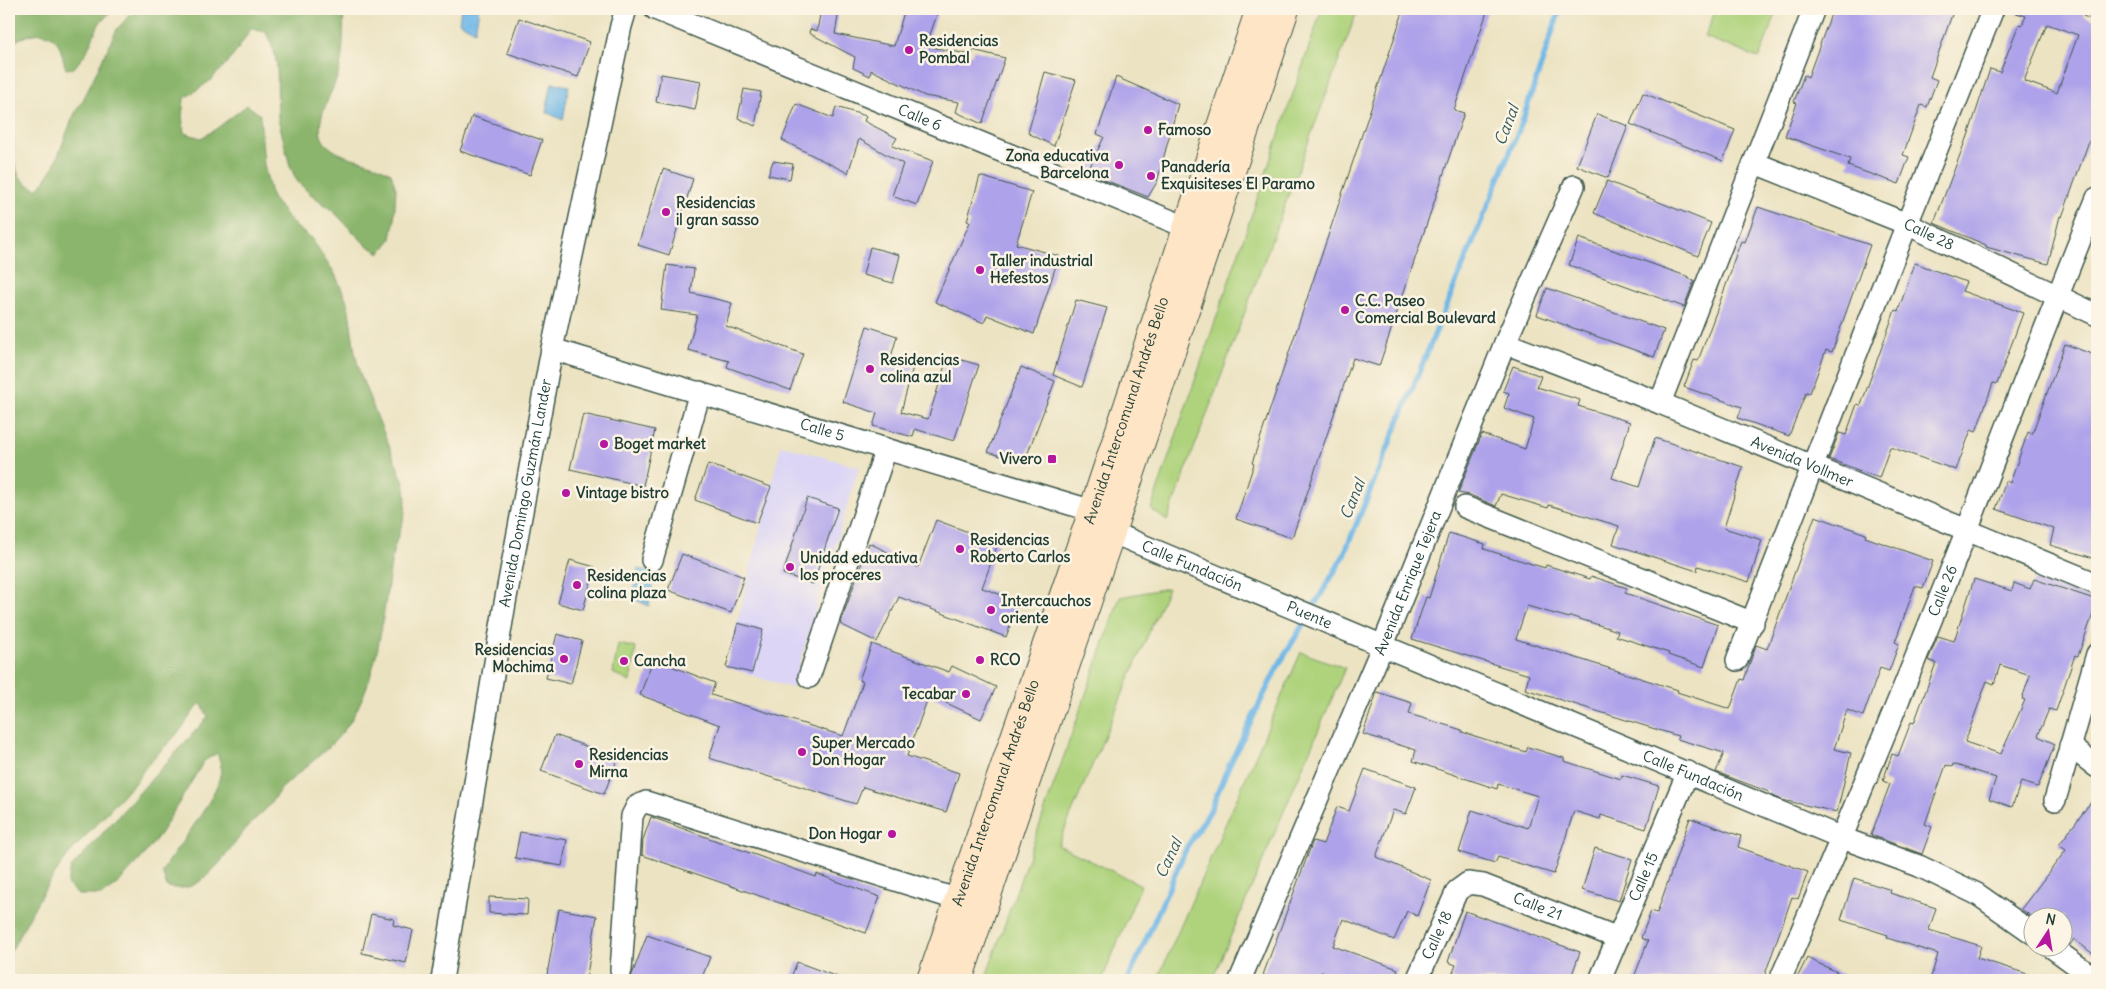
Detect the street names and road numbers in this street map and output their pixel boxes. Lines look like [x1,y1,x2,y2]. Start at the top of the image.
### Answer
street label: Calle 6 [895,100,944,135]
street label: Calle 28 [1901,214,1957,254]
street label: Avenida Intercomunal Andrés Bello [1079,294,1173,527]
street label: Avenida Domingo Guzmán Lander [494,377,555,609]
street label: Calle 5 [798,414,847,445]
street label: Avenida Vollmer [1748,432,1856,491]
street label: Avenida Enrique Tejera [1370,507,1445,658]
street label: Calle Fundación [1139,536,1246,595]
street label: Calle 26 [1924,562,1961,619]
street label: Puente [1284,597,1335,632]
street label: Avenida Intercomunal Andrés Bello [947,677,1043,908]
street label: Calle Fundación [1640,746,1747,805]
street label: Calle 15 [1624,849,1662,904]
street label: Calle 21 [1511,888,1565,924]
street label: Calle 18 [1417,908,1456,962]

